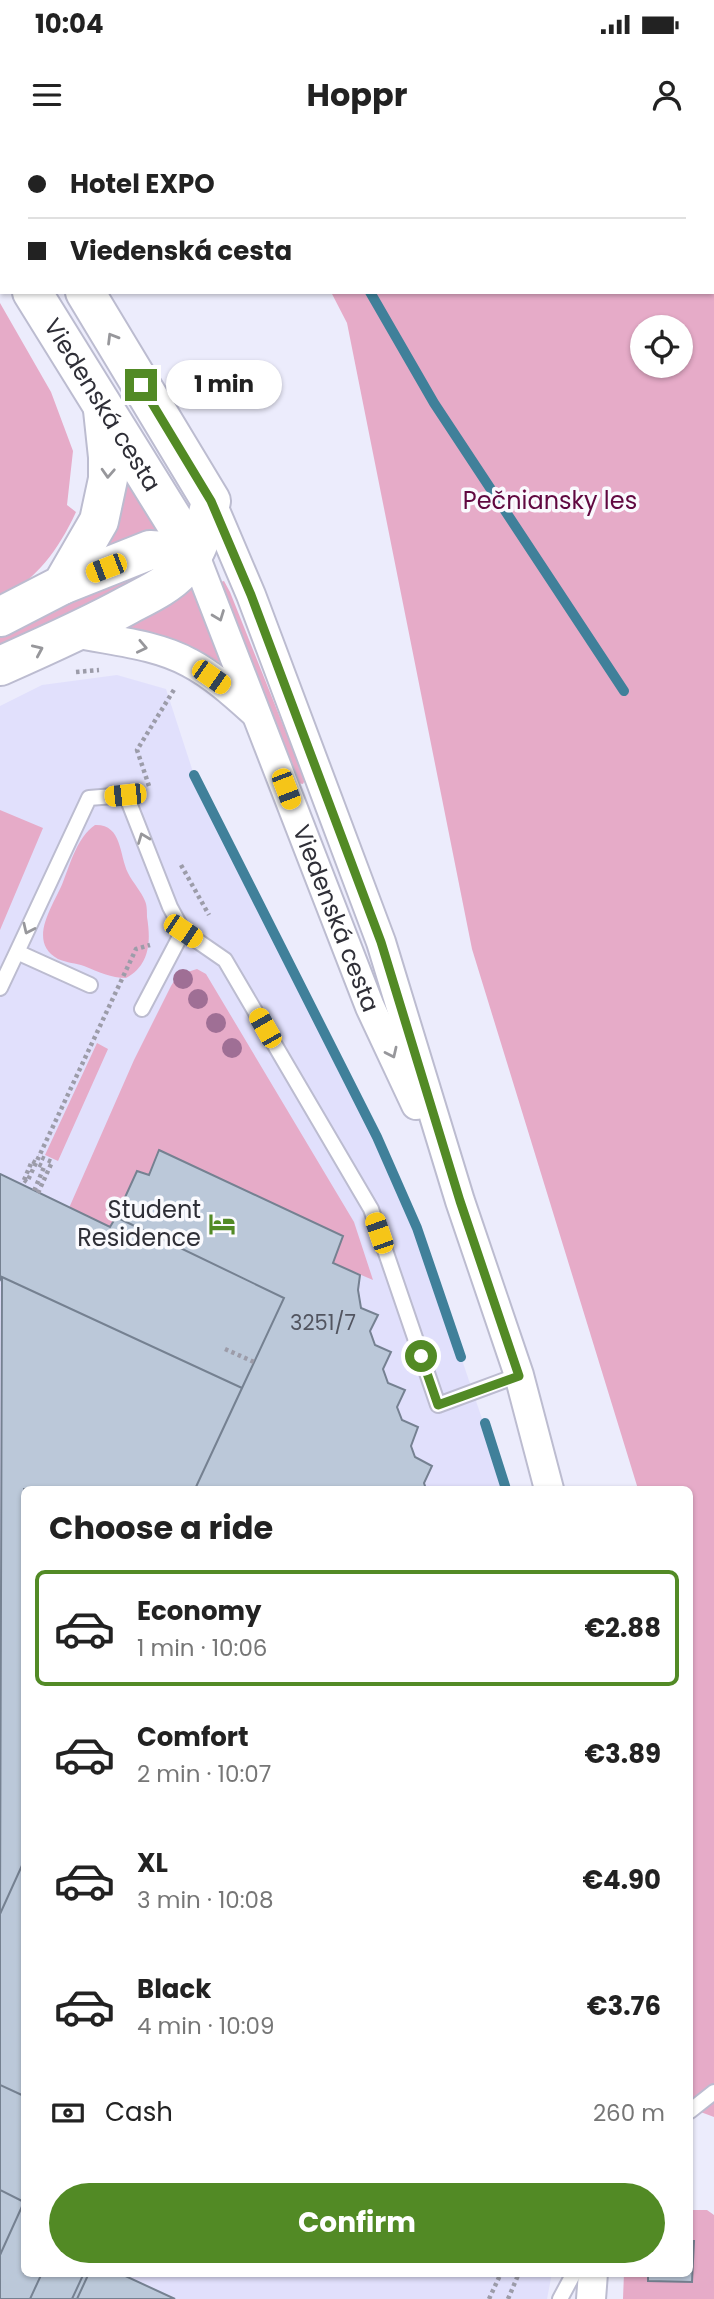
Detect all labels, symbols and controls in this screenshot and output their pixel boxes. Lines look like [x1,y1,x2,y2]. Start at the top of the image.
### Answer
text: 10:04 [35,6,104,42]
text: Hoppr [307,72,407,117]
icon: menu [28,76,66,114]
icon: person [648,76,686,114]
text: Hotel EXPO [70,166,215,202]
text: Viedenská cesta [70,233,292,269]
street label: Viedenská cesta [36,312,169,498]
map controls [630,315,693,378]
button: locate [630,315,693,378]
one-way arrow [108,332,121,345]
callout: 1 min [166,360,281,410]
text: 1 min [194,368,254,400]
route end [125,369,157,401]
one-way arrow [100,468,115,479]
park label: Pečniansky les [463,484,637,517]
car [83,551,130,585]
one-way arrow [211,610,225,622]
one-way arrow [136,639,148,653]
one-way arrow [30,644,43,658]
car [188,656,235,698]
car [269,766,304,812]
car [104,782,147,808]
street label: Viedenská cesta [285,820,387,1017]
one-way arrow [137,833,151,845]
car [160,911,207,951]
one-way arrow [22,921,36,934]
car [246,1005,285,1051]
one-way arrow [384,1046,398,1058]
place label: Student Residence [77,1193,201,1254]
hotel icon: Student Residence [207,1209,237,1239]
car [363,1210,396,1256]
house number: 3251/7 [290,1308,356,1337]
route start [405,1340,437,1372]
text: Choose a ride [49,1505,273,1550]
text: Economy [137,1593,261,1629]
icon: car [53,1597,116,1660]
text: €2.88 [584,1610,661,1646]
text: 1 min · 10:06 [137,1632,267,1664]
text: Comfort [137,1719,249,1755]
icon: car [53,1723,116,1786]
text: €3.89 [584,1736,661,1772]
text: 2 min · 10:07 [137,1758,271,1790]
text: XL [137,1845,168,1881]
icon: car [53,1849,116,1912]
text: €4.90 [582,1862,661,1898]
text: 3 min · 10:08 [137,1884,274,1916]
text: Black [137,1971,211,2007]
icon: car [53,1975,116,2038]
text: €3.76 [587,1988,661,2024]
text: 4 min · 10:09 [137,2010,274,2042]
icon: cash [49,2094,87,2132]
text: Cash [105,2094,173,2130]
text: 260 m [593,2097,665,2129]
button: Confirm [49,2183,665,2263]

